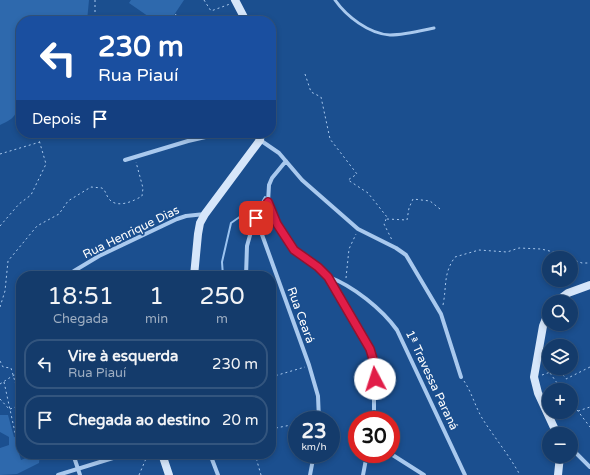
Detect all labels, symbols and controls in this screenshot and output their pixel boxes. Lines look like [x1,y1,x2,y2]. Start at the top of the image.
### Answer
text: 230 m [98,30,184,64]
icon: left [32,32,84,84]
text: Rua Piauí [98,64,179,86]
icon: arrive [89,108,111,130]
text: Depois [32,110,81,128]
pin [239,201,273,235]
street label: Rua Henrique Dias [81,202,182,261]
icon: arrive [245,207,267,229]
map controls [542,251,578,463]
button: sound [542,251,578,287]
text: 18:51 [47,282,114,311]
text: 1 [149,282,164,311]
text: 250 [199,282,245,311]
street label: Rua Ceará [284,285,318,345]
button: search [542,295,578,331]
text: Chegada [53,311,108,327]
text: min [145,311,168,327]
text: m [216,311,228,327]
street label: 1ª Travessa Paraná [403,328,461,432]
button: layers [542,339,578,375]
text: Vire à esquerda [68,347,178,365]
icon: left [34,353,56,375]
text: 230 m [212,355,258,373]
position arrow [354,358,396,400]
text: Rua Piauí [68,365,126,381]
button: + [542,383,578,419]
icon: arrive [34,409,56,431]
text: Chegada ao destino [68,411,210,429]
text: 20 m [222,411,259,429]
speed limit sign: 30 [348,411,400,463]
text: 23 [301,420,327,444]
button: − [542,427,578,463]
text: km/h [301,441,327,453]

